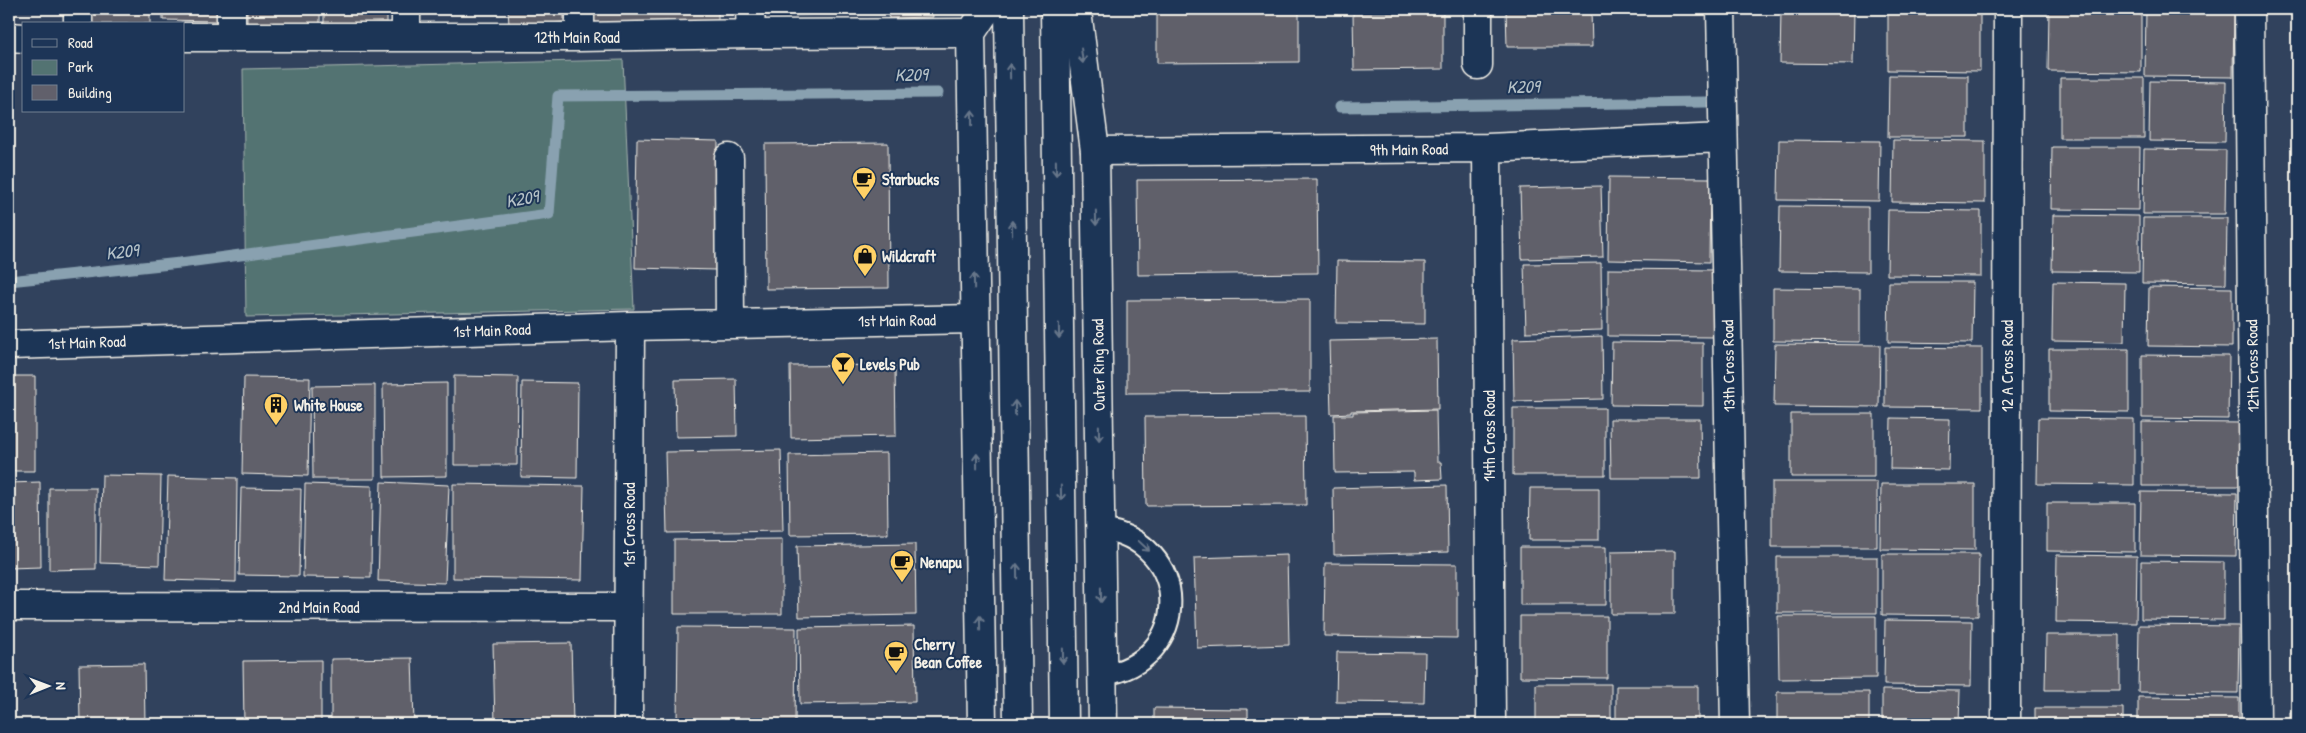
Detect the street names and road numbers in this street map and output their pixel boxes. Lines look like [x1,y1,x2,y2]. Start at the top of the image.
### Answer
street label: 12th Main Road [534,26,620,48]
street label: 9th Main Road [1370,137,1448,161]
street label: 1st Main Road [858,308,936,332]
street label: 1st Main Road [453,318,531,342]
street label: Outer Ring Road [1086,319,1110,411]
street label: 12th Cross Road [2240,319,2264,413]
street label: 13th Cross Road [1716,320,1740,412]
street label: 12 A Cross Road [1996,320,2018,412]
street label: 1st Main Road [48,330,126,354]
street label: 14th Cross Road [1478,390,1500,482]
street label: 1st Cross Road [618,483,640,567]
street label: 2nd Main Road [278,596,360,618]

